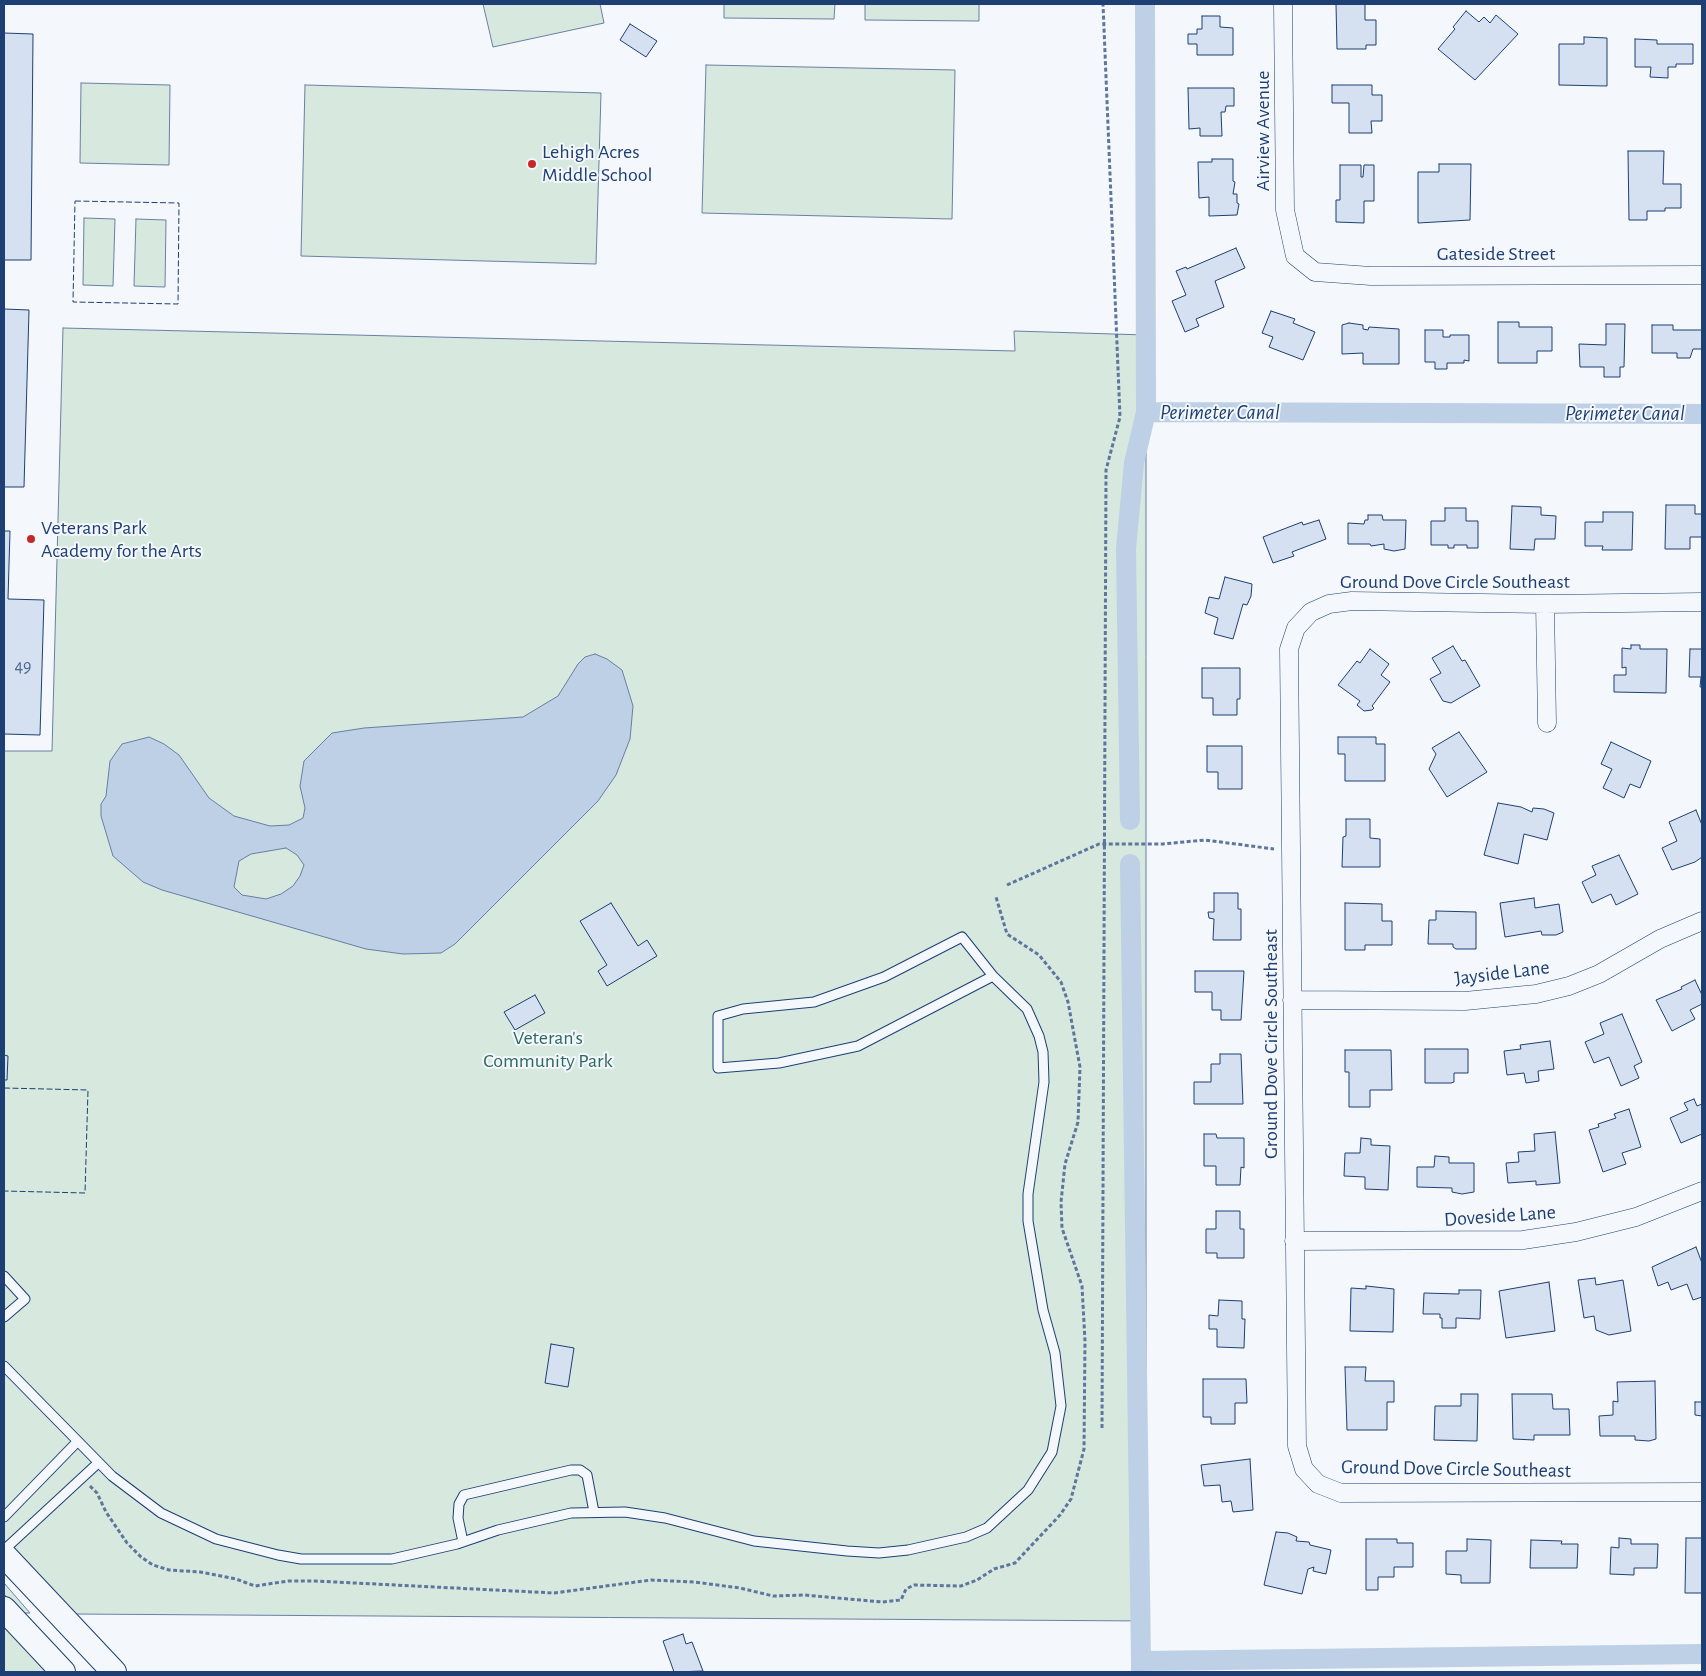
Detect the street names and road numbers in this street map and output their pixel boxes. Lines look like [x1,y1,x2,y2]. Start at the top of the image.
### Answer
street label: Airview Avenue [1251,71,1275,191]
street label: Gateside Street [1437,242,1555,266]
street label: Ground Dove Circle Southeast [1340,570,1570,594]
street label: Ground Dove Circle Southeast [1259,929,1283,1159]
street label: Jayside Lane [1453,955,1551,991]
street label: Doveside Lane [1443,1200,1557,1232]
street label: Ground Dove Circle Southeast [1341,1455,1571,1483]

